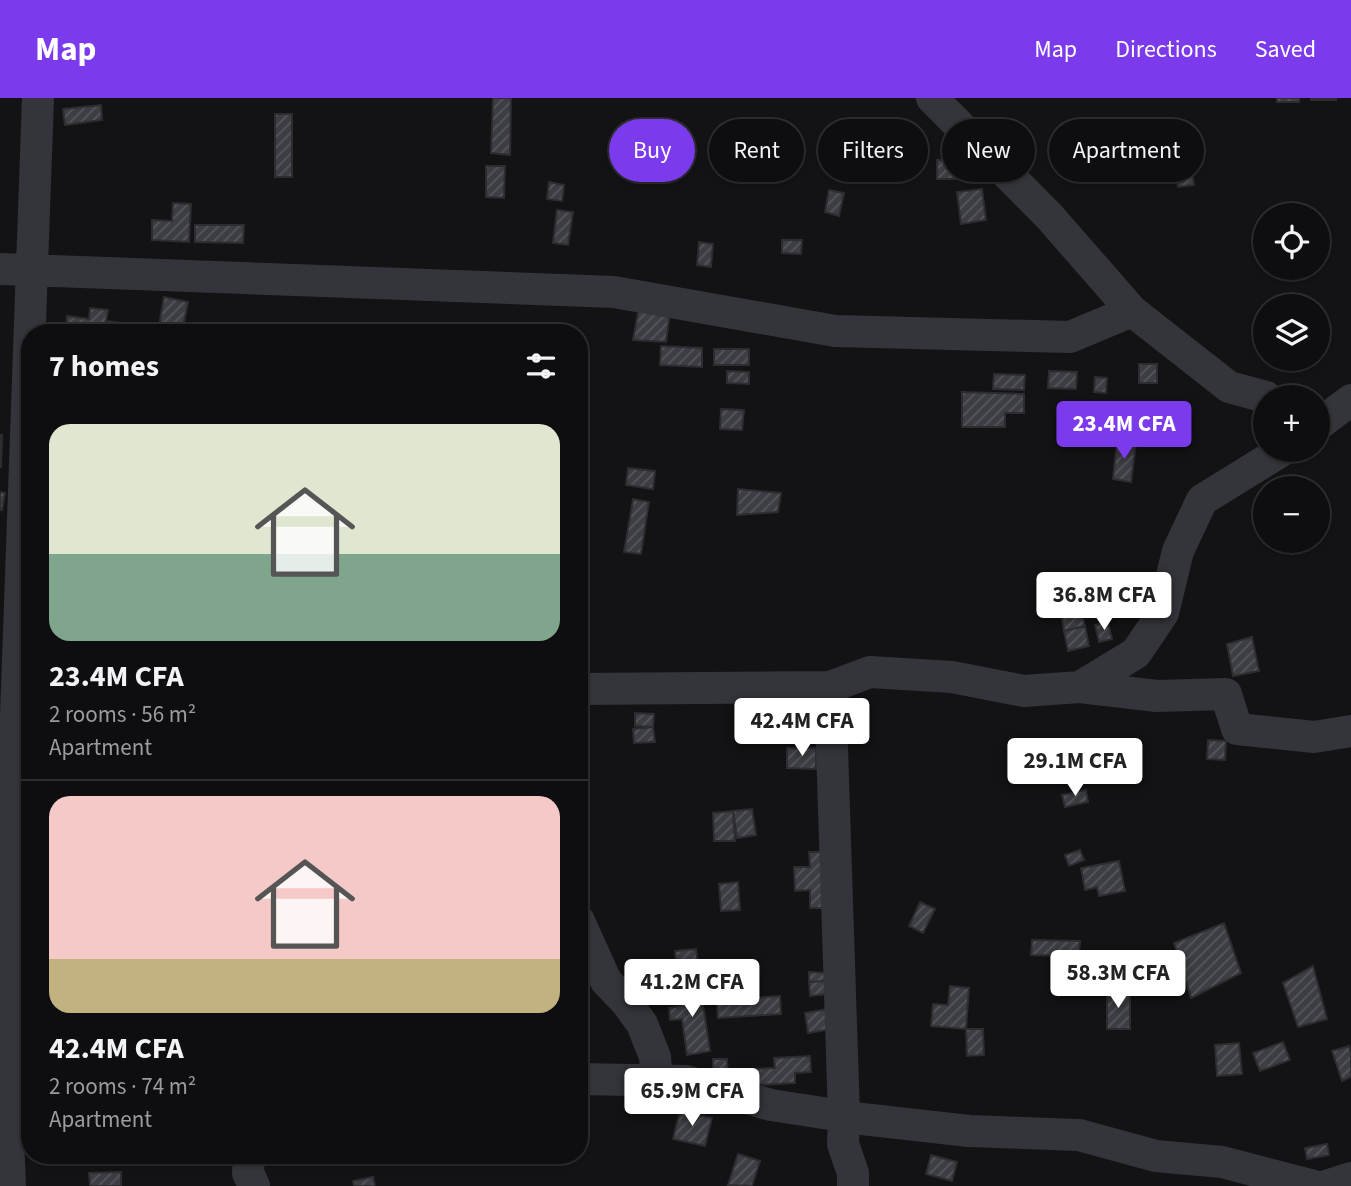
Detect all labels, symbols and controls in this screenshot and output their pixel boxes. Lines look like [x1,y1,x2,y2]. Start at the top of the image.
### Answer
text: Map [35,26,96,73]
text: Map [1034,32,1077,67]
text: Directions [1115,32,1217,67]
text: Saved [1255,32,1316,67]
chip: Buy [609,119,695,182]
chip: Rent [709,119,804,182]
chip: Filters [818,119,928,182]
chip: New [942,119,1035,182]
chip: Apartment [1049,119,1204,182]
map controls [1253,203,1330,553]
button: locate [1253,203,1330,280]
button: layers [1253,294,1330,371]
text: 7 homes [49,345,159,388]
icon: filters [522,347,560,385]
button: + [1253,385,1330,462]
pin: 23.4M CFA [1044,402,1204,461]
text: 23.4M CFA [1072,407,1176,440]
icon: home [242,469,368,595]
button: − [1253,476,1330,553]
pin: 36.8M CFA [1024,573,1184,632]
text: 36.8M CFA [1052,578,1156,611]
text: 23.4M CFA [49,655,184,698]
text: 2 rooms · 56 m² [49,698,196,731]
pin: 42.4M CFA [722,698,882,758]
text: 42.4M CFA [750,704,854,737]
text: Apartment [49,731,152,764]
pin: 29.1M CFA [995,738,1155,798]
text: 29.1M CFA [1023,744,1127,777]
icon: home [242,841,368,967]
pin: 58.3M CFA [1038,950,1198,1010]
text: 58.3M CFA [1066,956,1170,989]
pin: 41.2M CFA [612,960,772,1019]
text: 41.2M CFA [640,965,744,998]
text: 42.4M CFA [49,1027,184,1070]
pin: 65.9M CFA [612,1068,772,1128]
text: 2 rooms · 74 m² [49,1070,196,1103]
text: 65.9M CFA [640,1074,744,1107]
text: Apartment [49,1103,152,1136]

